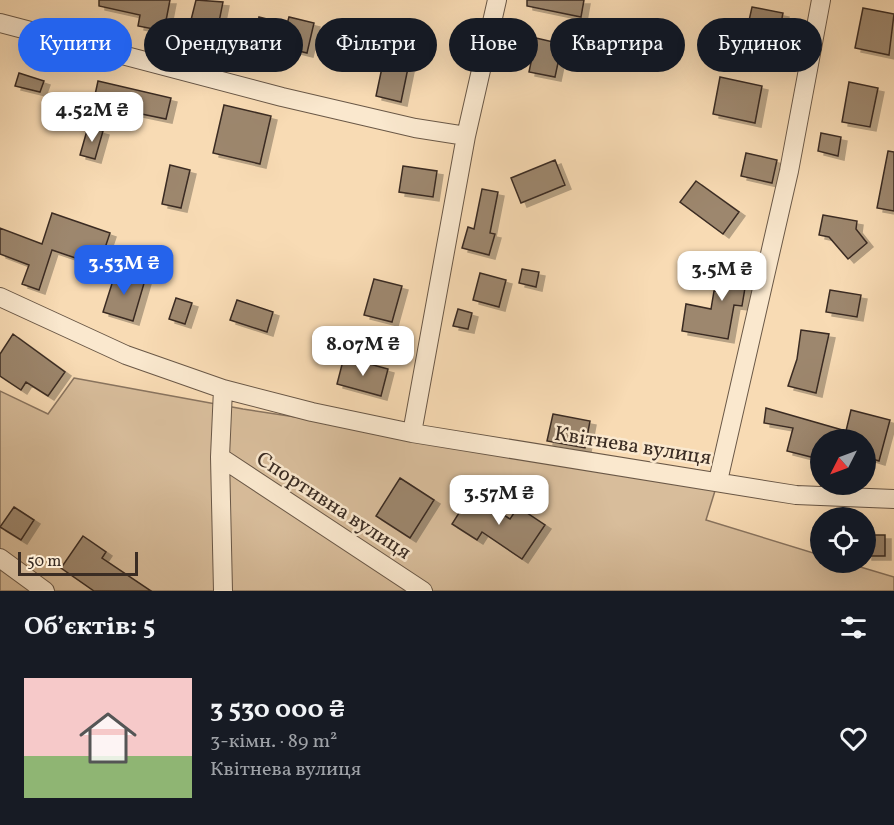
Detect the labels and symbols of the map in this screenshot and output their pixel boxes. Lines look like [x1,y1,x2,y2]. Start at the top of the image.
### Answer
pin: 4.52M ₴ [37,92,147,143]
pin: 3.53M ₴ [69,245,179,296]
pin: 3.5M ₴ [673,251,771,302]
pin: 8.07M ₴ [308,326,418,377]
street label: Квітнева вулиця [552,420,713,473]
north arrow [810,429,876,495]
street label: Спортивна вулиця [250,445,416,567]
pin: 3.57M ₴ [444,475,554,526]
scale bar [18,549,138,576]

